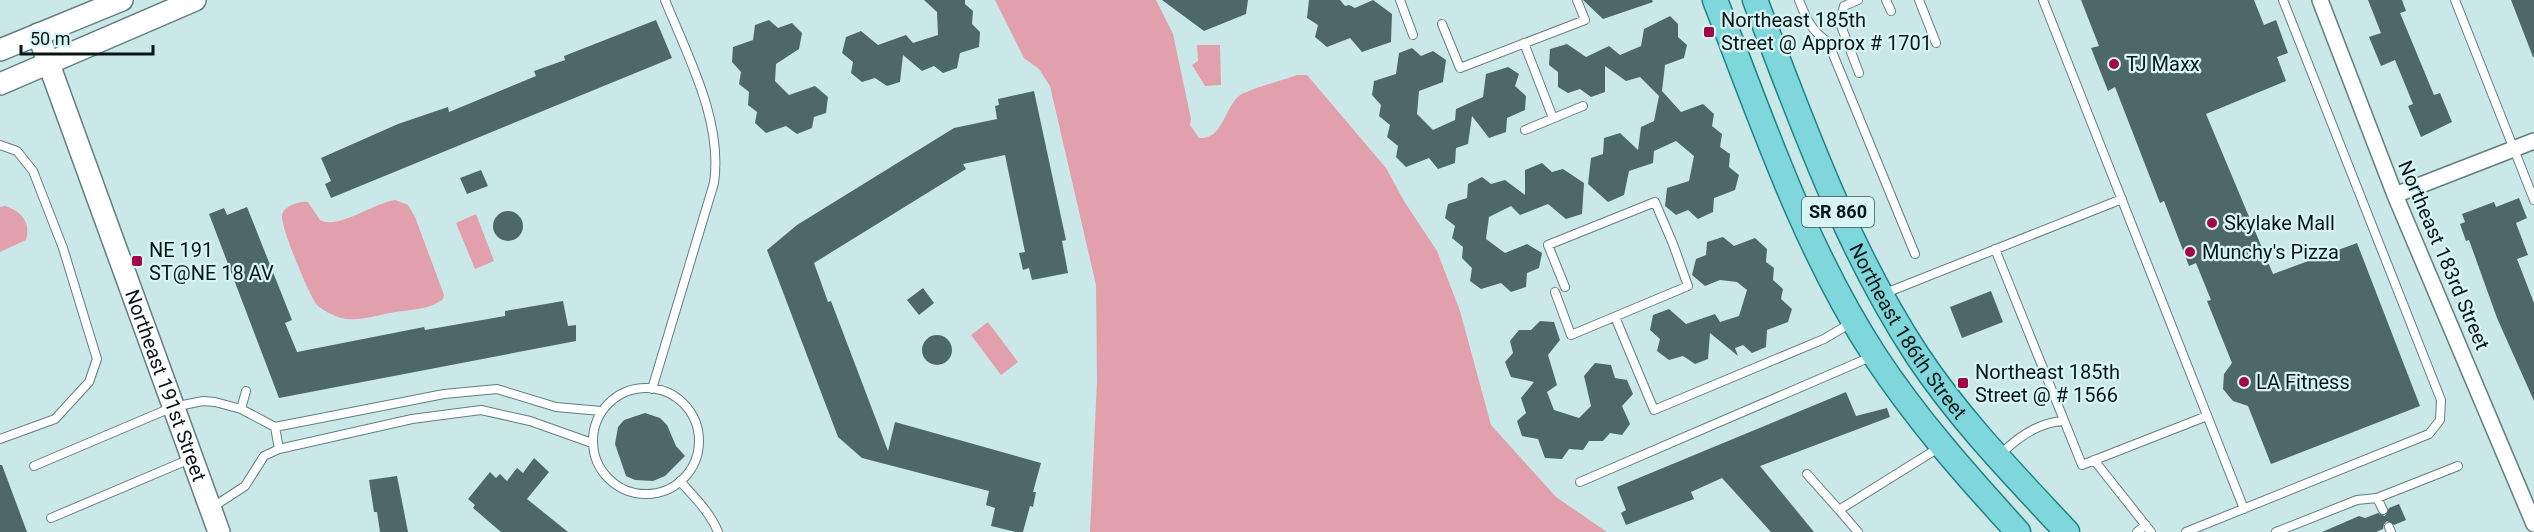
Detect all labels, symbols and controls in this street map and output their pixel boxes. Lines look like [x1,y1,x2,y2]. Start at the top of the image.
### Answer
place label: Northeast 185th Street @ Approx # 1701 [1721,8,1932,55]
scale bar [21,18,153,56]
marker: Northeast 185th Street @ Approx # 1701 [1702,25,1716,39]
text: 50 m [30,28,70,49]
place label: TJ Maxx [2126,52,2200,76]
marker: TJ Maxx [2107,57,2121,71]
street label: Northeast 183rd Street [2393,157,2495,353]
road number: SR 860 [1802,197,1874,227]
place label: Skylake Mall [2224,211,2335,235]
marker: Skylake Mall [2205,216,2219,230]
place label: NE 191 ST@NE 18 AV [149,238,274,285]
street label: Northeast 186th Street [1844,239,1972,424]
place label: Munchy's Pizza [2202,240,2339,264]
marker: Munchy's Pizza [2183,245,2197,259]
marker: NE 191 ST@NE 18 AV [130,254,144,268]
street label: Northeast 191st Street [120,286,212,485]
place label: Northeast 185th Street @ # 1566 [1975,360,2120,407]
place label: LA Fitness [2256,370,2350,394]
marker: LA Fitness [2237,375,2251,389]
marker: Northeast 185th Street @ # 1566 [1956,376,1970,390]

